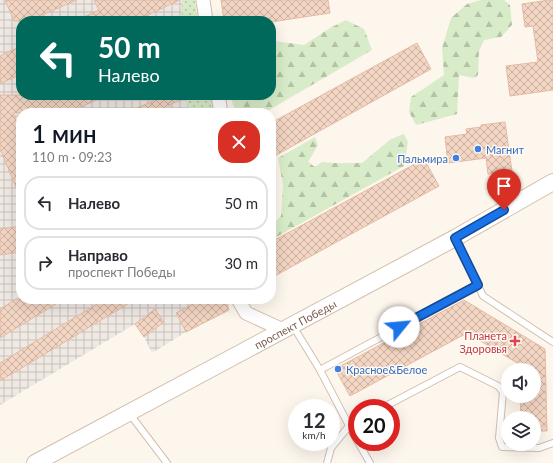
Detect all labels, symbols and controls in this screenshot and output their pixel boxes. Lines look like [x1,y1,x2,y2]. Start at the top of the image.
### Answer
text: 50 m [98,30,161,64]
icon: left [32,32,84,84]
text: Налево [98,64,160,86]
text: 1 мин [32,119,96,148]
button: close [218,121,260,163]
place label: Магнит [486,143,525,156]
marker: Магнит [473,144,483,154]
text: 110 m · 09:23 [32,149,112,165]
place label: Пальмира [397,152,448,165]
marker: Пальмира [451,153,461,163]
pin [487,169,521,210]
icon: arrive [493,175,515,197]
icon: left [34,192,56,214]
text: Налево [68,194,120,212]
text: 50 m [224,194,258,212]
text: Направо [68,246,128,264]
icon: right [34,252,56,274]
text: 30 m [224,254,258,272]
text: проспект Победы [68,264,176,280]
street label: проспект Победы [252,296,338,351]
position arrow [378,306,420,348]
place label: Планета Здоровья [460,329,507,355]
marker: Планета Здоровья [510,336,520,346]
place label: Красное&Белое [346,363,428,376]
map controls [501,363,541,451]
button: sound [501,363,541,403]
marker: Красное&Белое [333,364,343,374]
speed limit sign: 20 [348,399,400,451]
text: 12 [302,408,326,432]
button: layers [501,411,541,451]
text: km/h [302,429,326,441]

